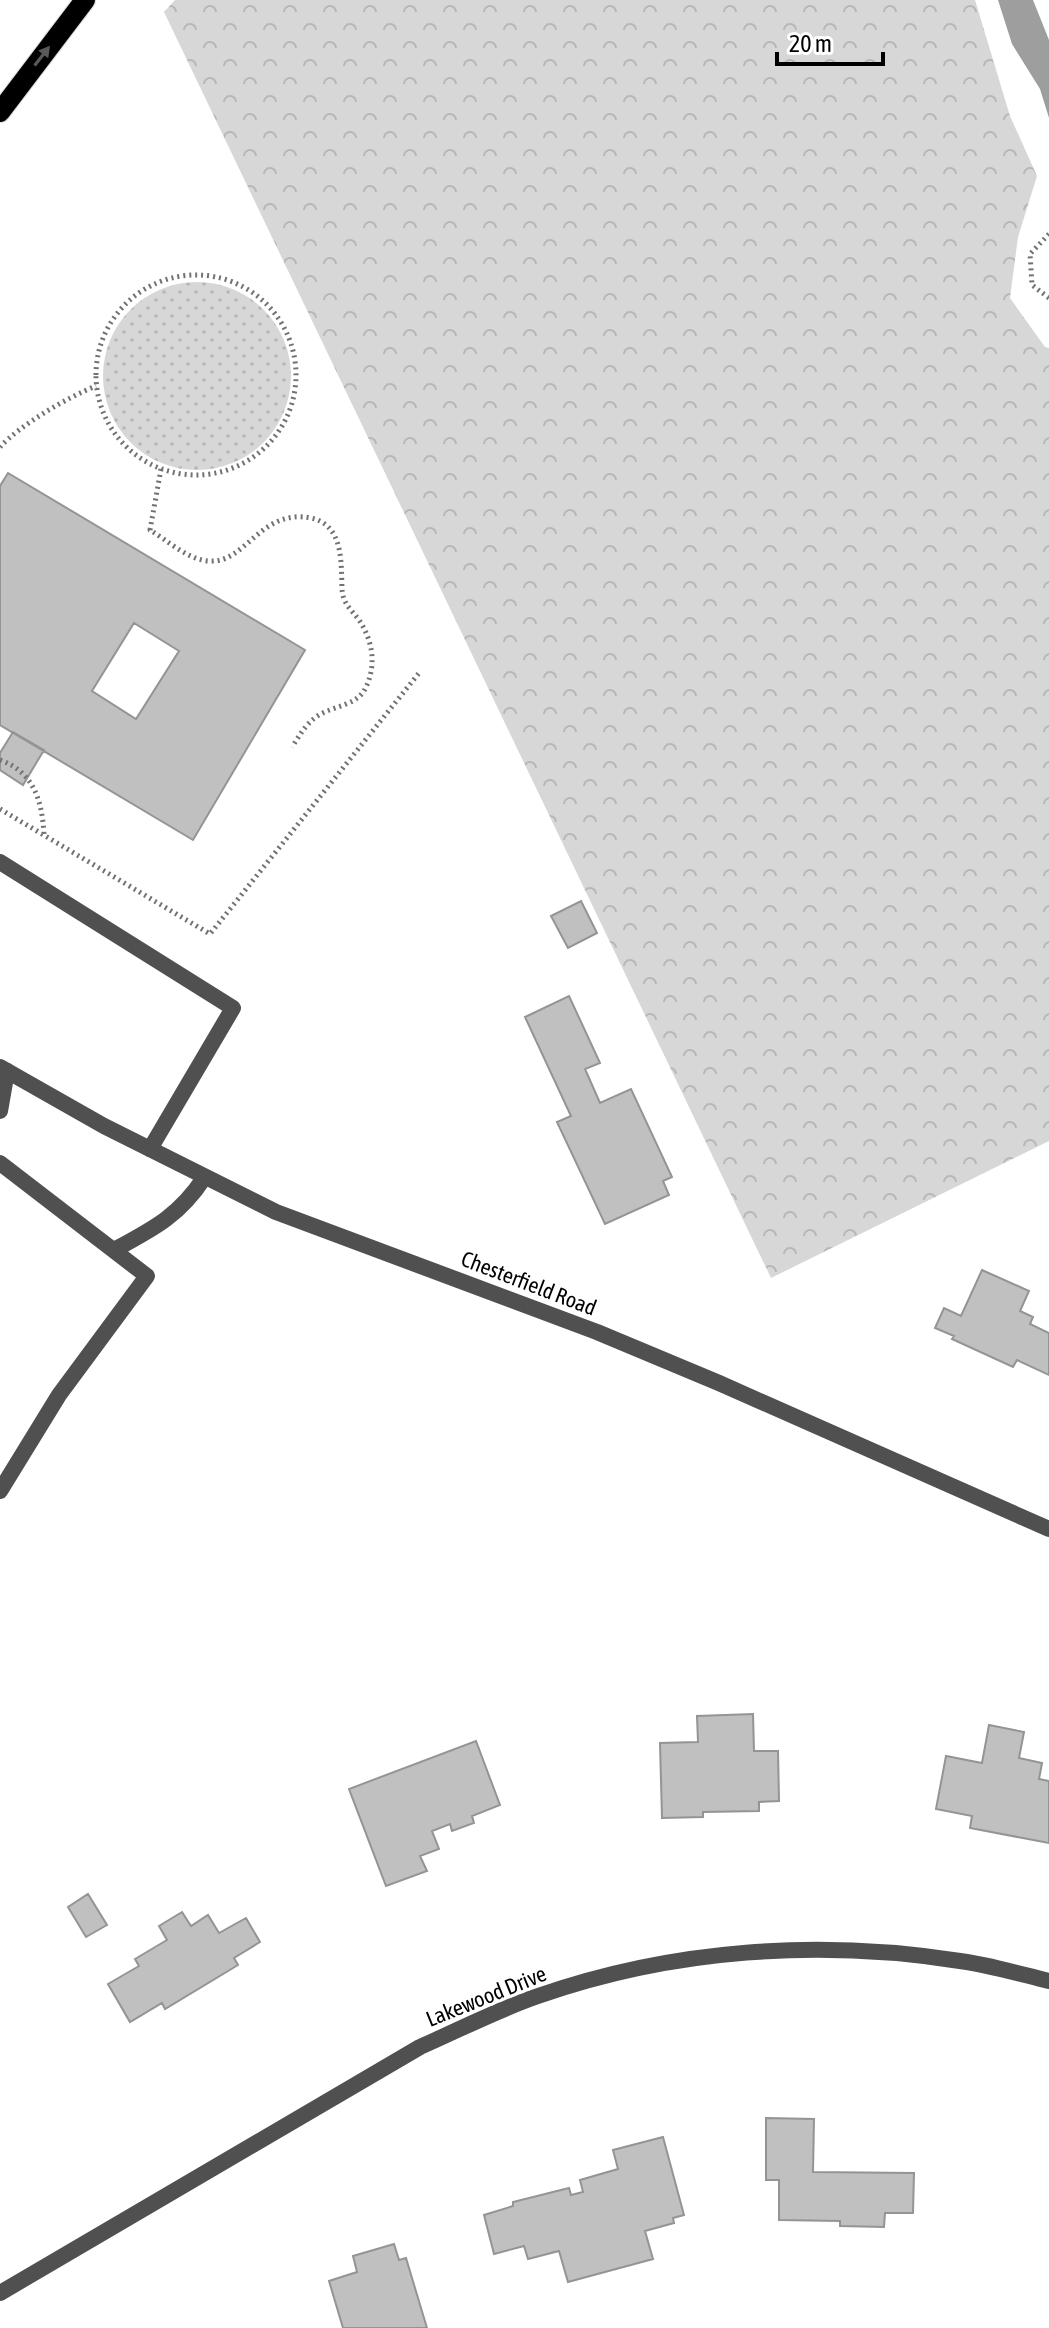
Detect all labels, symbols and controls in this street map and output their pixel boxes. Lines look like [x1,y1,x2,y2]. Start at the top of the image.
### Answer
scale bar [777,16,883,66]
text: 20 m [789,30,832,57]
one-way arrow [34,46,50,66]
street label: Chesterfield Road [458,1245,600,1321]
street label: Lakewood Drive [422,1960,550,2032]

